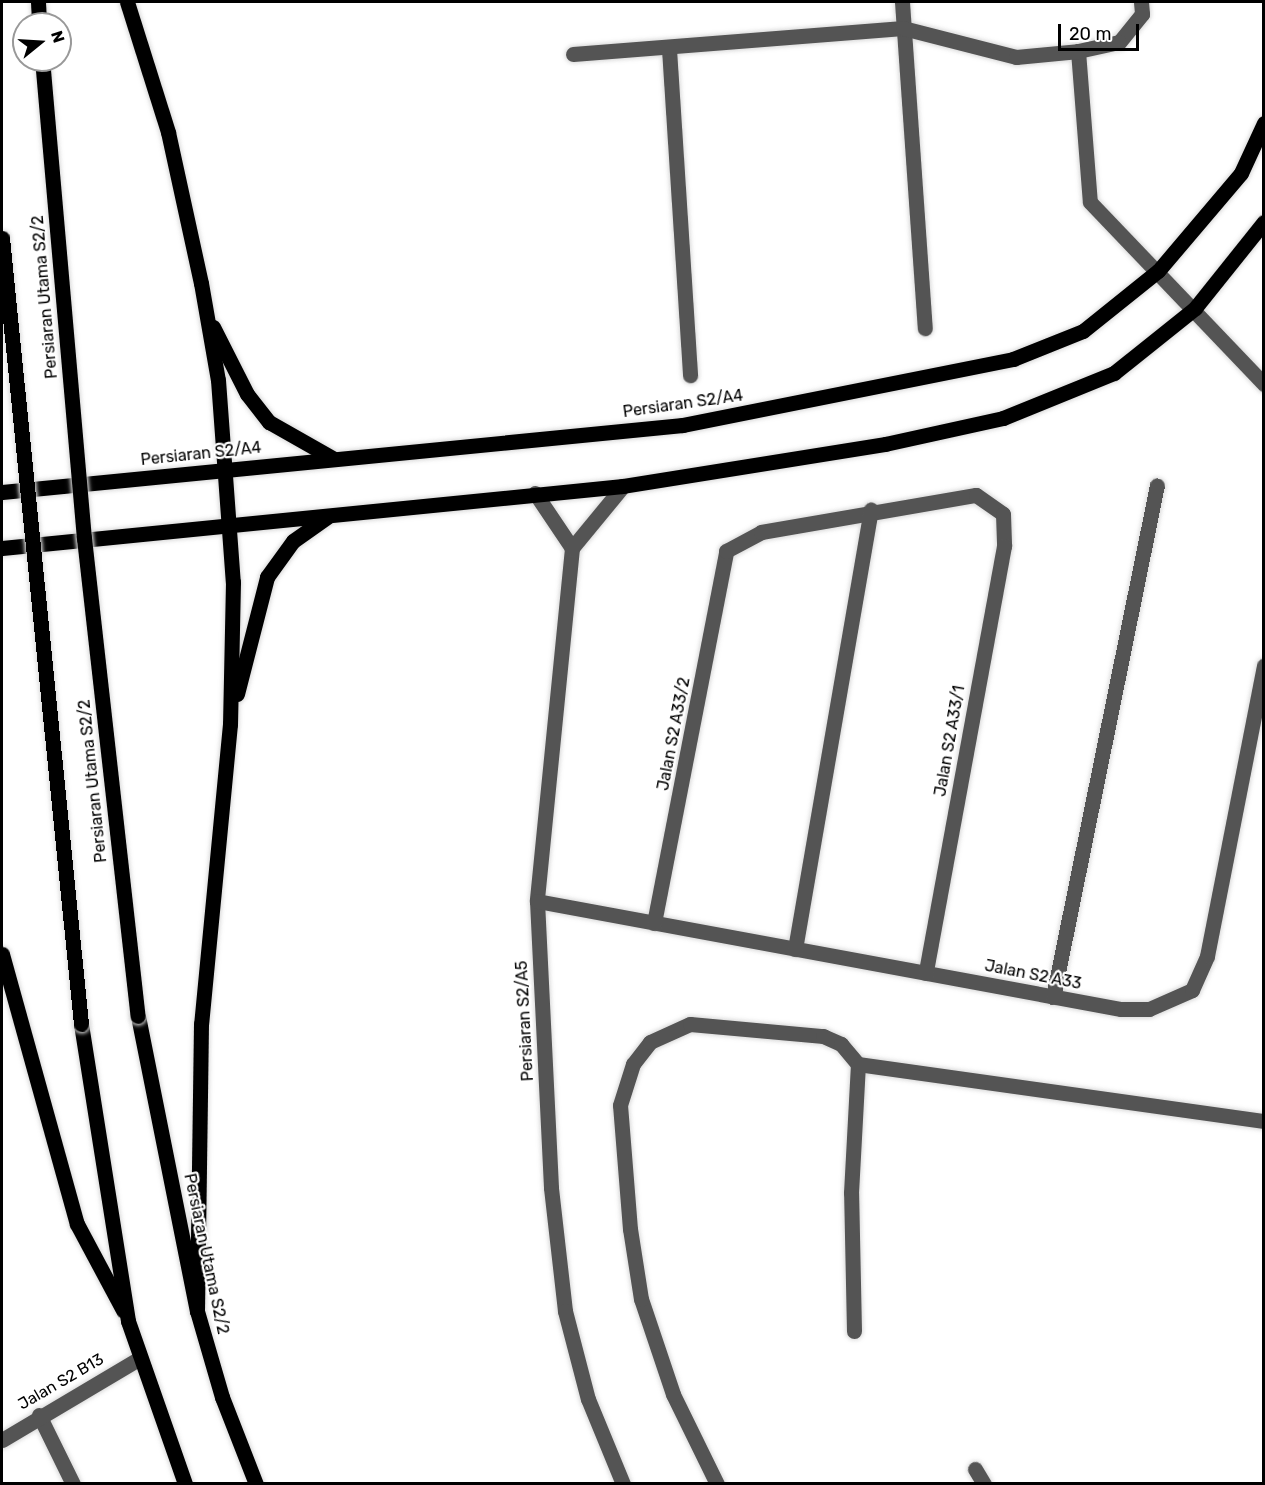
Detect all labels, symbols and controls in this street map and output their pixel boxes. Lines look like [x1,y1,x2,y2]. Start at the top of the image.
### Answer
north arrow [12,12,72,72]
scale bar [1061,12,1142,50]
text: 20 m [1069,23,1111,45]
text: N [47,28,69,45]
street label: Persiaran Utama S2/2 [28,214,62,380]
street label: Persiaran S2/A4 [622,386,744,422]
street label: Persiaran S2/A4 [140,438,262,470]
street label: Jalan S2 A33/2 [654,676,694,792]
street label: Jalan S2 A33/1 [931,684,969,798]
street label: Persiaran Utama S2/2 [75,698,111,864]
street label: Jalan S2 A33 [983,956,1083,994]
street label: Persiaran S2/A5 [512,960,538,1082]
street label: Persiaran Utama S2/2 [180,1172,232,1336]
street label: Jalan S2 B13 [15,1350,107,1414]

